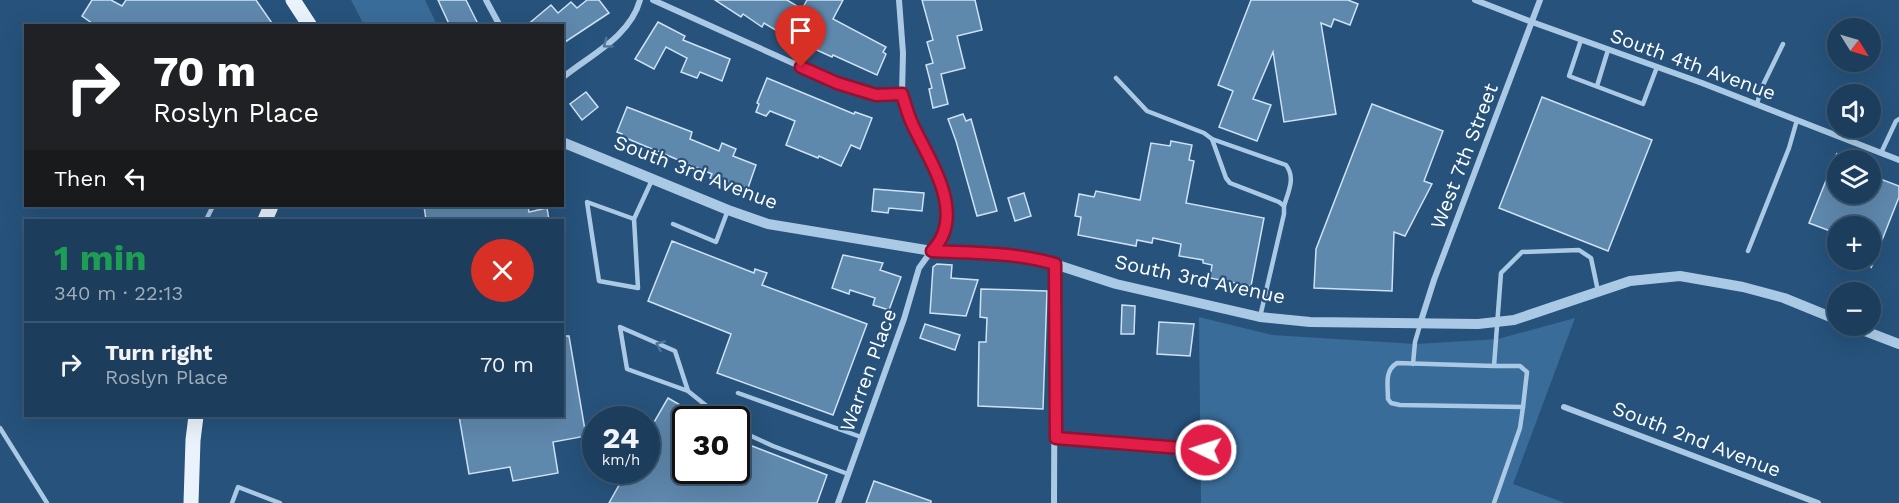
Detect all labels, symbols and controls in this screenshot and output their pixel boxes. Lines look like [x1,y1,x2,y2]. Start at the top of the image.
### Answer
pin [775,5,826,67]
icon: arrive [784,14,817,47]
north arrow [1827,18,1881,72]
map controls [1827,18,1881,336]
street label: South 4th Avenue [1607,23,1779,105]
one-way arrow [603,36,614,47]
text: 70 m [153,47,256,96]
icon: right [54,48,132,126]
street label: West 7th Street [1425,79,1503,232]
button: sound [1827,84,1881,138]
text: Roslyn Place [153,97,319,129]
street label: South 3rd Avenue [611,130,781,214]
button: layers [1827,150,1881,204]
icon: left [119,162,152,195]
text: Then [54,166,107,191]
button: + [1827,216,1881,270]
text: 1 min [54,237,146,279]
button: close [471,239,534,302]
street label: South 3rd Avenue [1113,249,1287,309]
text: 340 m · 22:13 [54,281,183,305]
button: − [1827,282,1881,336]
street label: Warren Place [835,305,901,435]
text: Turn right [105,340,212,365]
one-way arrow [655,340,666,352]
icon: right [54,348,87,381]
text: 70 m [480,352,534,377]
text: Roslyn Place [105,365,228,389]
street label: South 2nd Avenue [1610,396,1784,482]
speed limit sign: 30 [672,406,750,484]
position arrow [1174,418,1238,482]
text: 24 [603,420,639,455]
text: km/h [602,451,640,469]

